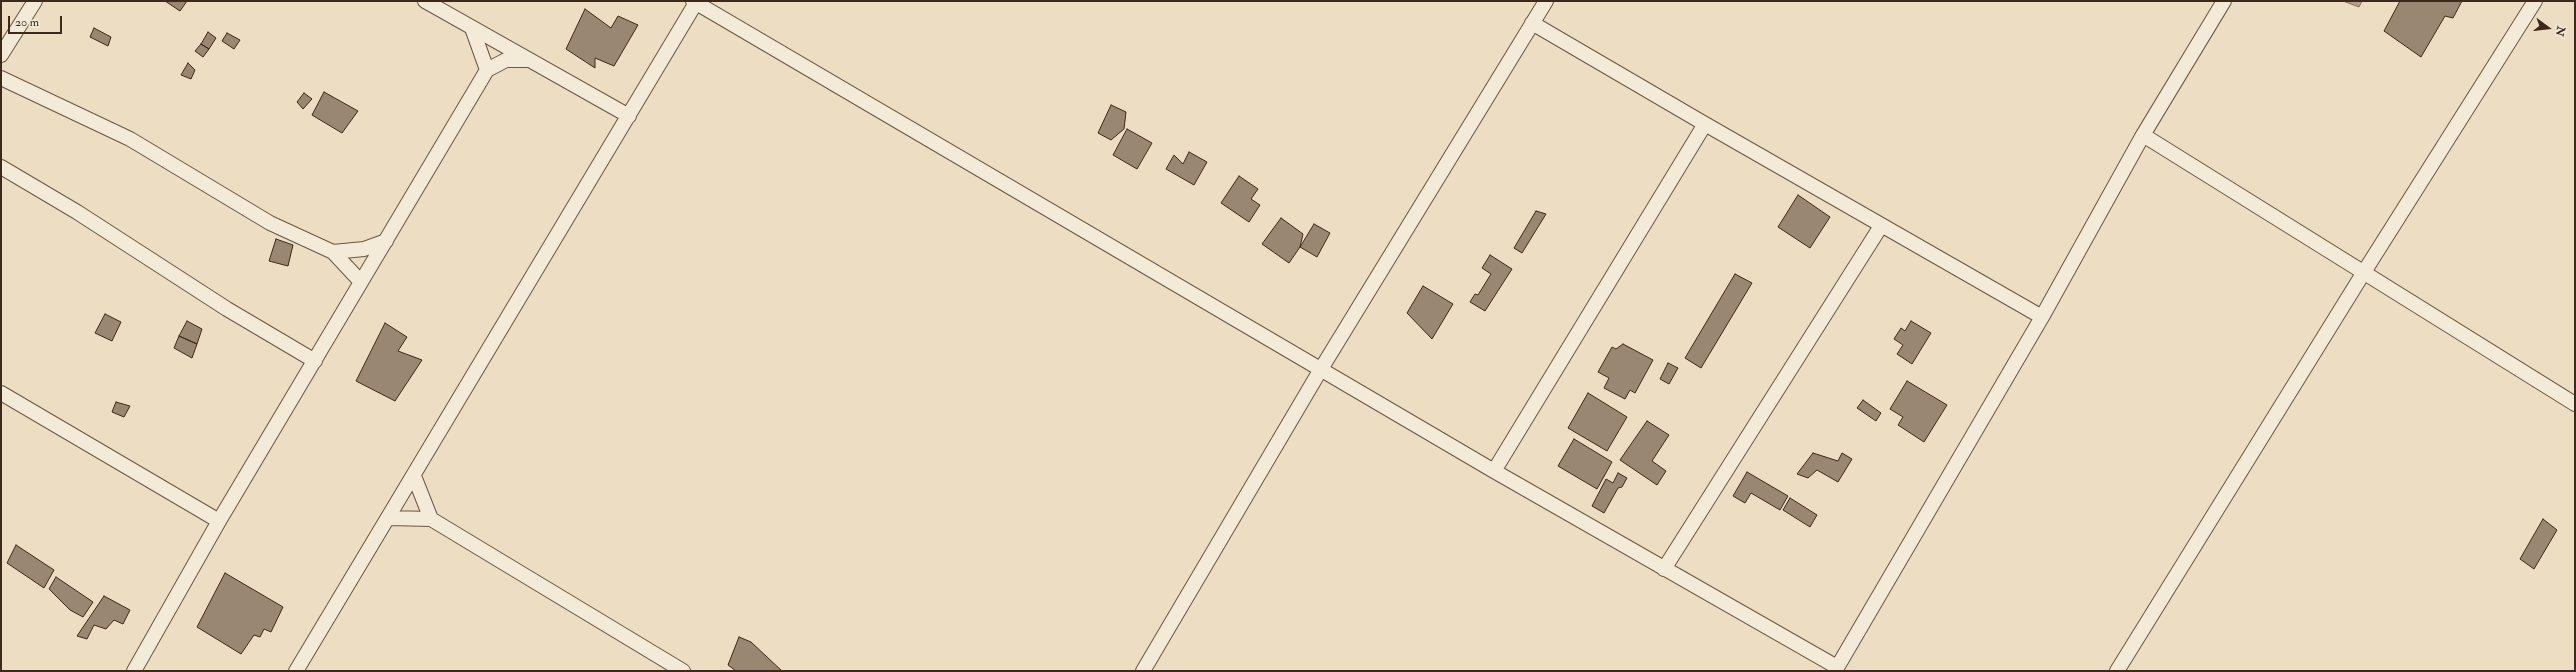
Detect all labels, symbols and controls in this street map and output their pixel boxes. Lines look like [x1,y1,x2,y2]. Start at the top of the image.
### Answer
scale bar [10,8,64,34]
north arrow [2528,8,2568,48]
text: 20 m [15,15,39,30]
text: N [2553,25,2568,38]

